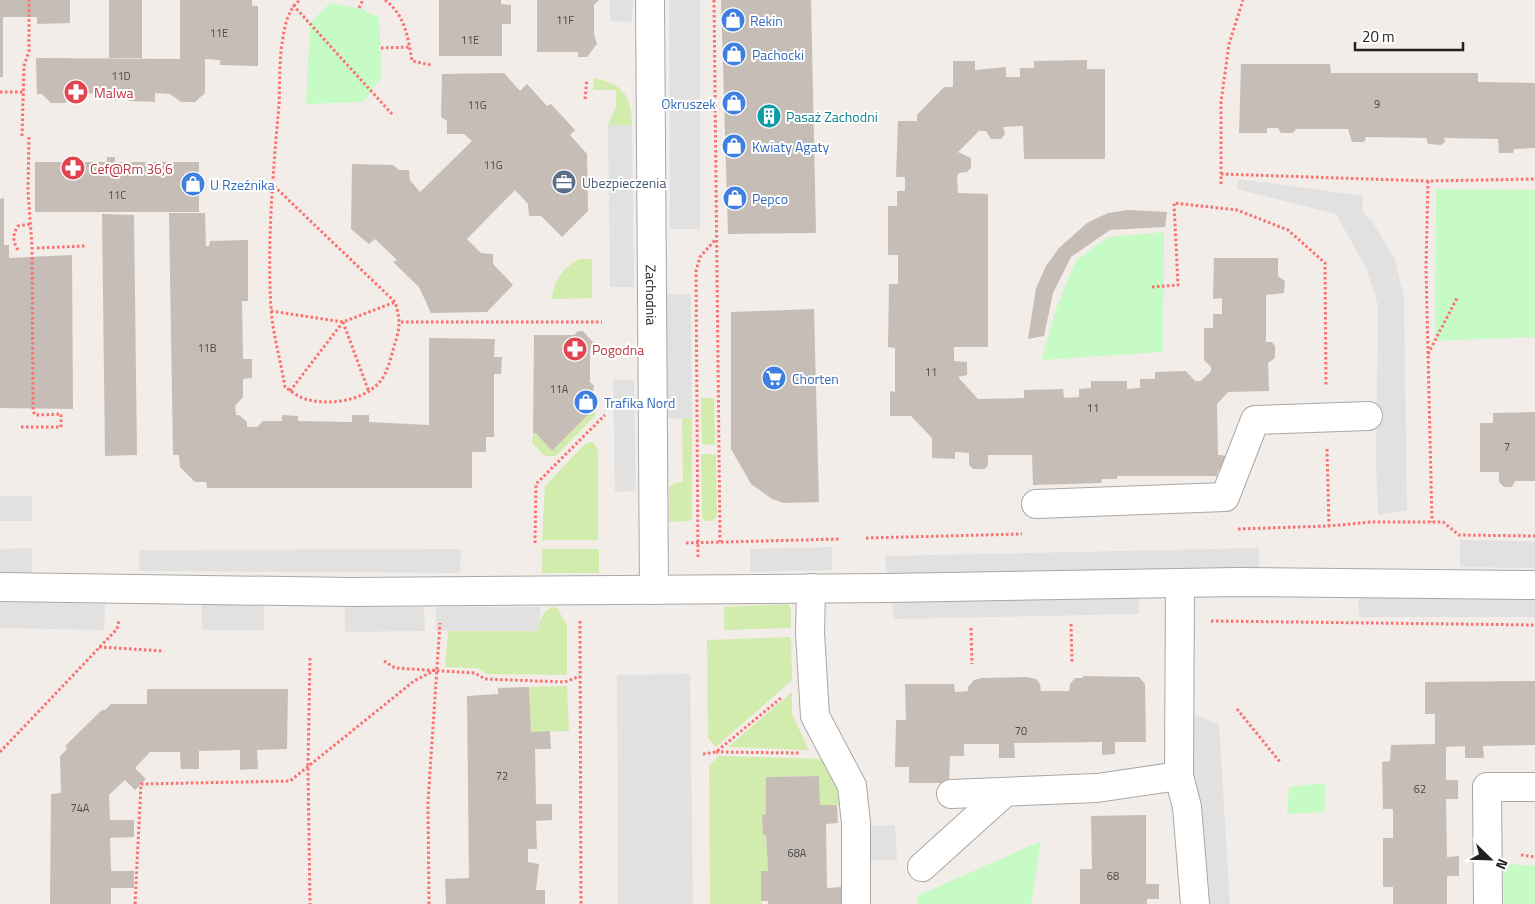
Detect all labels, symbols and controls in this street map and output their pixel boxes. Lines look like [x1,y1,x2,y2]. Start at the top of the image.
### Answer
shop icon: Rekin [720,7,746,33]
place label: Rekin [750,10,783,31]
house number: 11F [556,12,574,28]
scale bar [1355,20,1462,52]
house number: 11E [210,25,228,41]
text: 20 m [1362,25,1395,48]
house number: 11E [461,32,479,48]
shop icon: Pachocki [721,41,747,67]
place label: Pachocki [752,44,804,65]
house number: 11D [111,68,131,84]
pharmacy icon: Malwa [63,79,89,105]
place label: Malwa [94,82,134,103]
shop icon: Okruszek [721,90,747,116]
place label: Okruszek [661,93,716,114]
house number: 9 [1374,96,1380,112]
house number: 11G [467,97,487,113]
building icon: Pasaż Zachodni [756,103,782,129]
place label: Pasaż Zachodni [786,106,878,127]
shop icon: Kwiaty Agaty [721,133,747,159]
place label: Kwiaty Agaty [752,136,829,157]
pharmacy icon: Cef@Rm 36,6 [60,155,86,181]
house number: 11G [483,157,503,173]
place label: Cef@Rm 36,6 [90,158,173,179]
office icon: Ubezpieczenia [551,169,577,195]
shop icon: U Rzeźnika [180,171,206,197]
place label: Ubezpieczenia [582,172,666,193]
place label: U Rzeźnika [210,174,275,195]
shop icon: Pepco [722,185,748,211]
house number: 11C [108,187,126,203]
place label: Pepco [752,188,788,209]
street label: Zachodnia [641,265,663,325]
pharmacy icon: Pogodna [562,336,588,362]
place label: Pogodna [592,339,644,360]
house number: 11B [197,340,217,356]
house number: 11 [925,364,937,380]
supermarket icon: Chorten [761,365,787,391]
place label: Chorten [792,368,839,389]
house number: 11A [550,381,569,397]
shop icon: Trafika Nord [573,389,599,415]
place label: Trafika Nord [604,392,675,413]
house number: 11 [1087,400,1099,416]
house number: 7 [1504,439,1510,455]
house number: 70 [1015,723,1027,739]
house number: 72 [496,768,508,784]
house number: 62 [1414,781,1426,797]
house number: 74A [71,800,90,816]
north arrow [1465,834,1515,884]
house number: 68A [788,845,807,861]
text: N [1491,856,1514,873]
house number: 68 [1107,868,1119,884]

